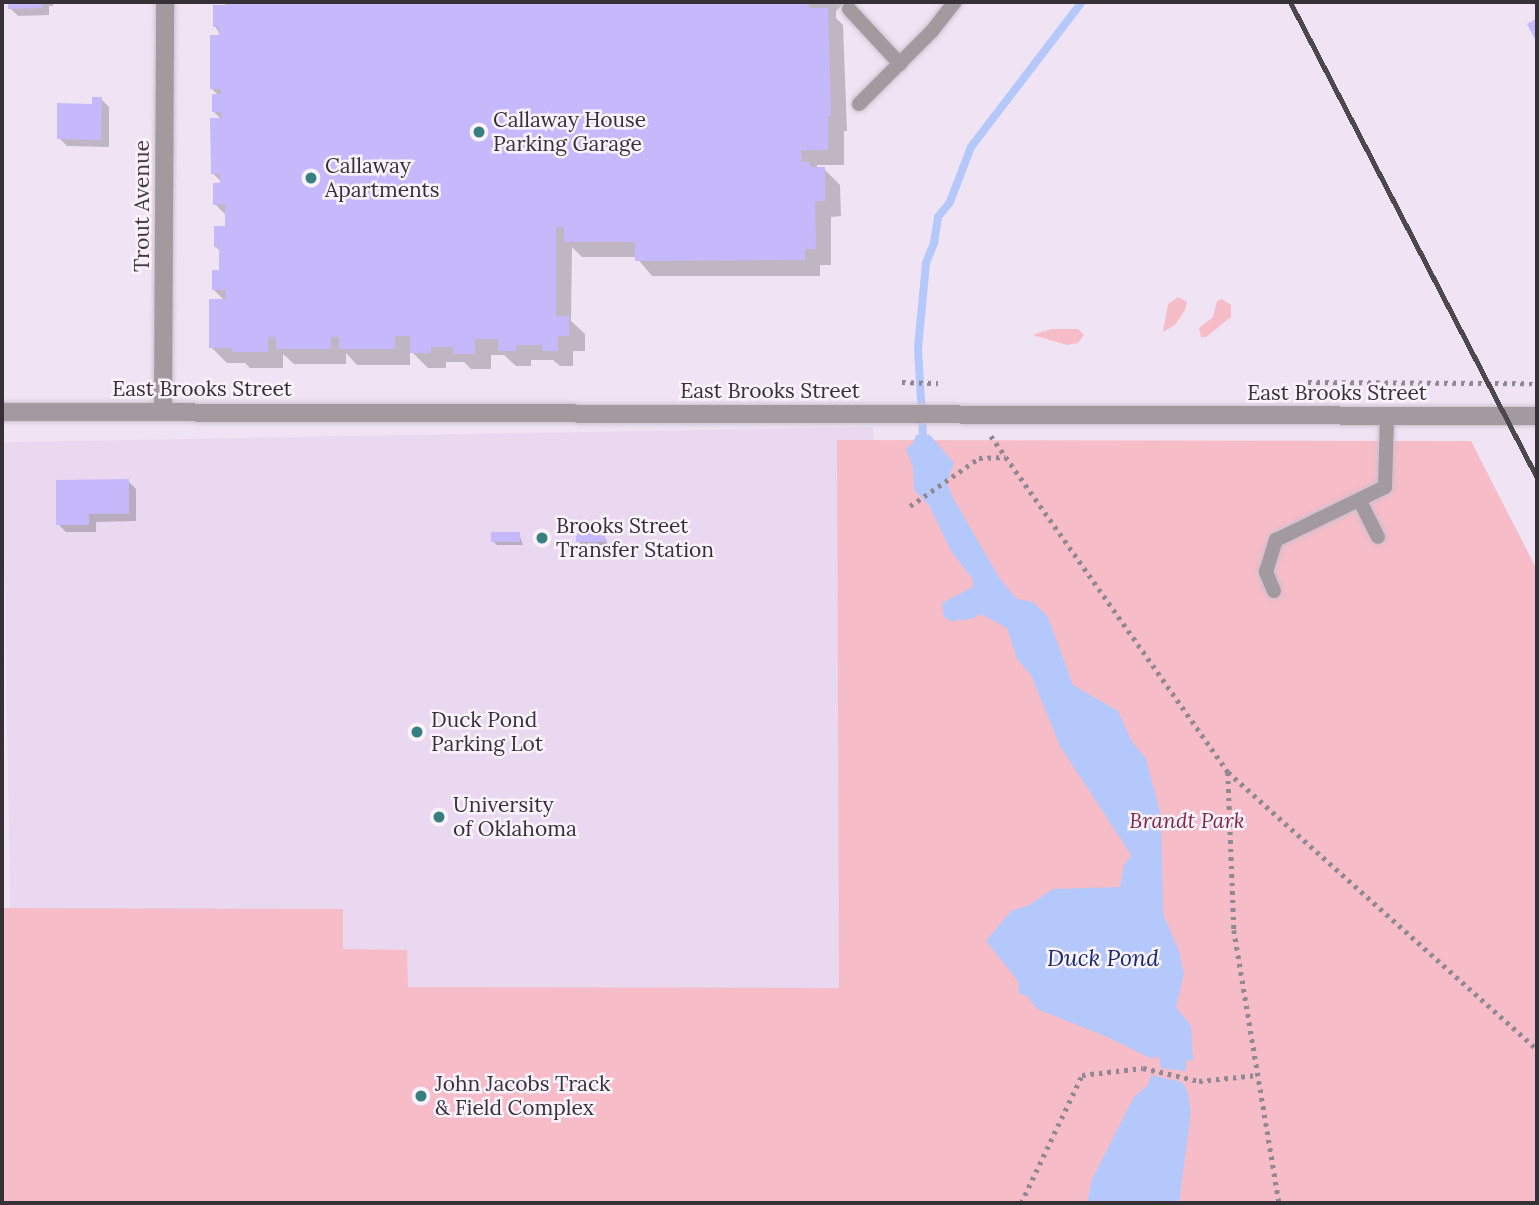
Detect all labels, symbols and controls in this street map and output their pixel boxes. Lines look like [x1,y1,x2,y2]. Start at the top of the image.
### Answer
place label: Callaway House Parking Garage [493,107,646,157]
marker: Callaway House Parking Garage [471,124,487,140]
street label: Trout Avenue [129,140,155,272]
place label: Callaway Apartments [325,153,439,203]
marker: Callaway Apartments [303,170,319,186]
street label: East Brooks Street [112,376,292,402]
street label: East Brooks Street [680,378,860,404]
street label: East Brooks Street [1247,380,1427,406]
place label: Brooks Street Transfer Station [556,513,714,563]
marker: Brooks Street Transfer Station [534,530,550,546]
place label: Duck Pond Parking Lot [431,707,543,757]
marker: Duck Pond Parking Lot [409,724,425,740]
place label: University of Oklahoma [453,792,577,842]
park label: Brandt Park [1129,808,1245,834]
marker: University of Oklahoma [431,809,447,825]
water label: Duck Pond [1047,944,1159,972]
place label: John Jacobs Track & Field Complex [435,1071,610,1121]
marker: John Jacobs Track & Field Complex [413,1088,429,1104]

